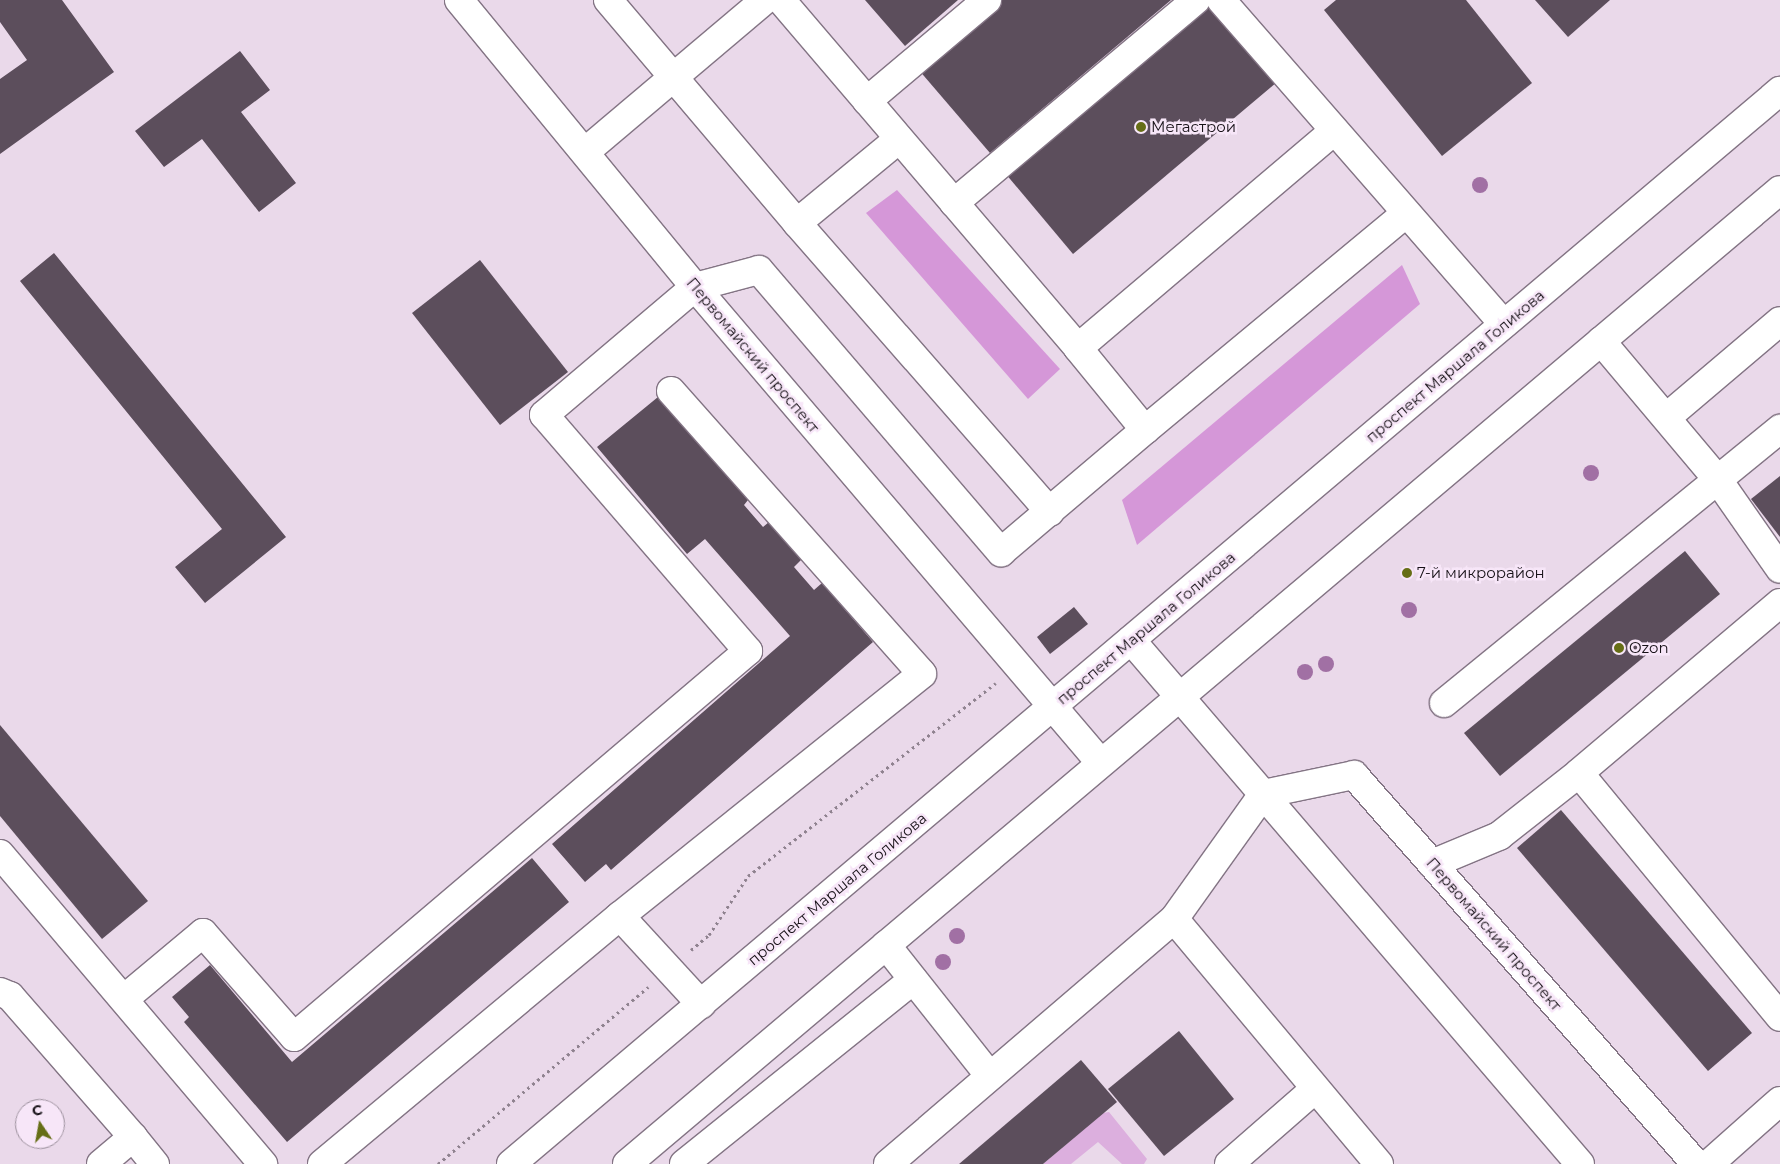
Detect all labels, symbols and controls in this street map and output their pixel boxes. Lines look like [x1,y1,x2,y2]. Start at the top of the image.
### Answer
place label: Мегастрой [1151,118,1236,136]
marker: Мегастрой [1135,121,1147,133]
street label: Первомайский проспект [683,274,823,436]
street label: проспект Маршала Голикова [1362,286,1548,446]
street label: проспект Маршала Голикова [1053,548,1239,708]
place label: 7-й микрорайон [1417,564,1545,582]
marker: 7-й микрорайон [1401,567,1413,579]
place label: Ozon [1629,639,1669,657]
marker: Ozon [1613,642,1625,654]
street label: проспект Маршала Голикова [744,809,930,969]
street label: Первомайский проспект [1423,854,1565,1014]
north arrow [15,1099,65,1149]
text: С [30,1100,44,1120]

